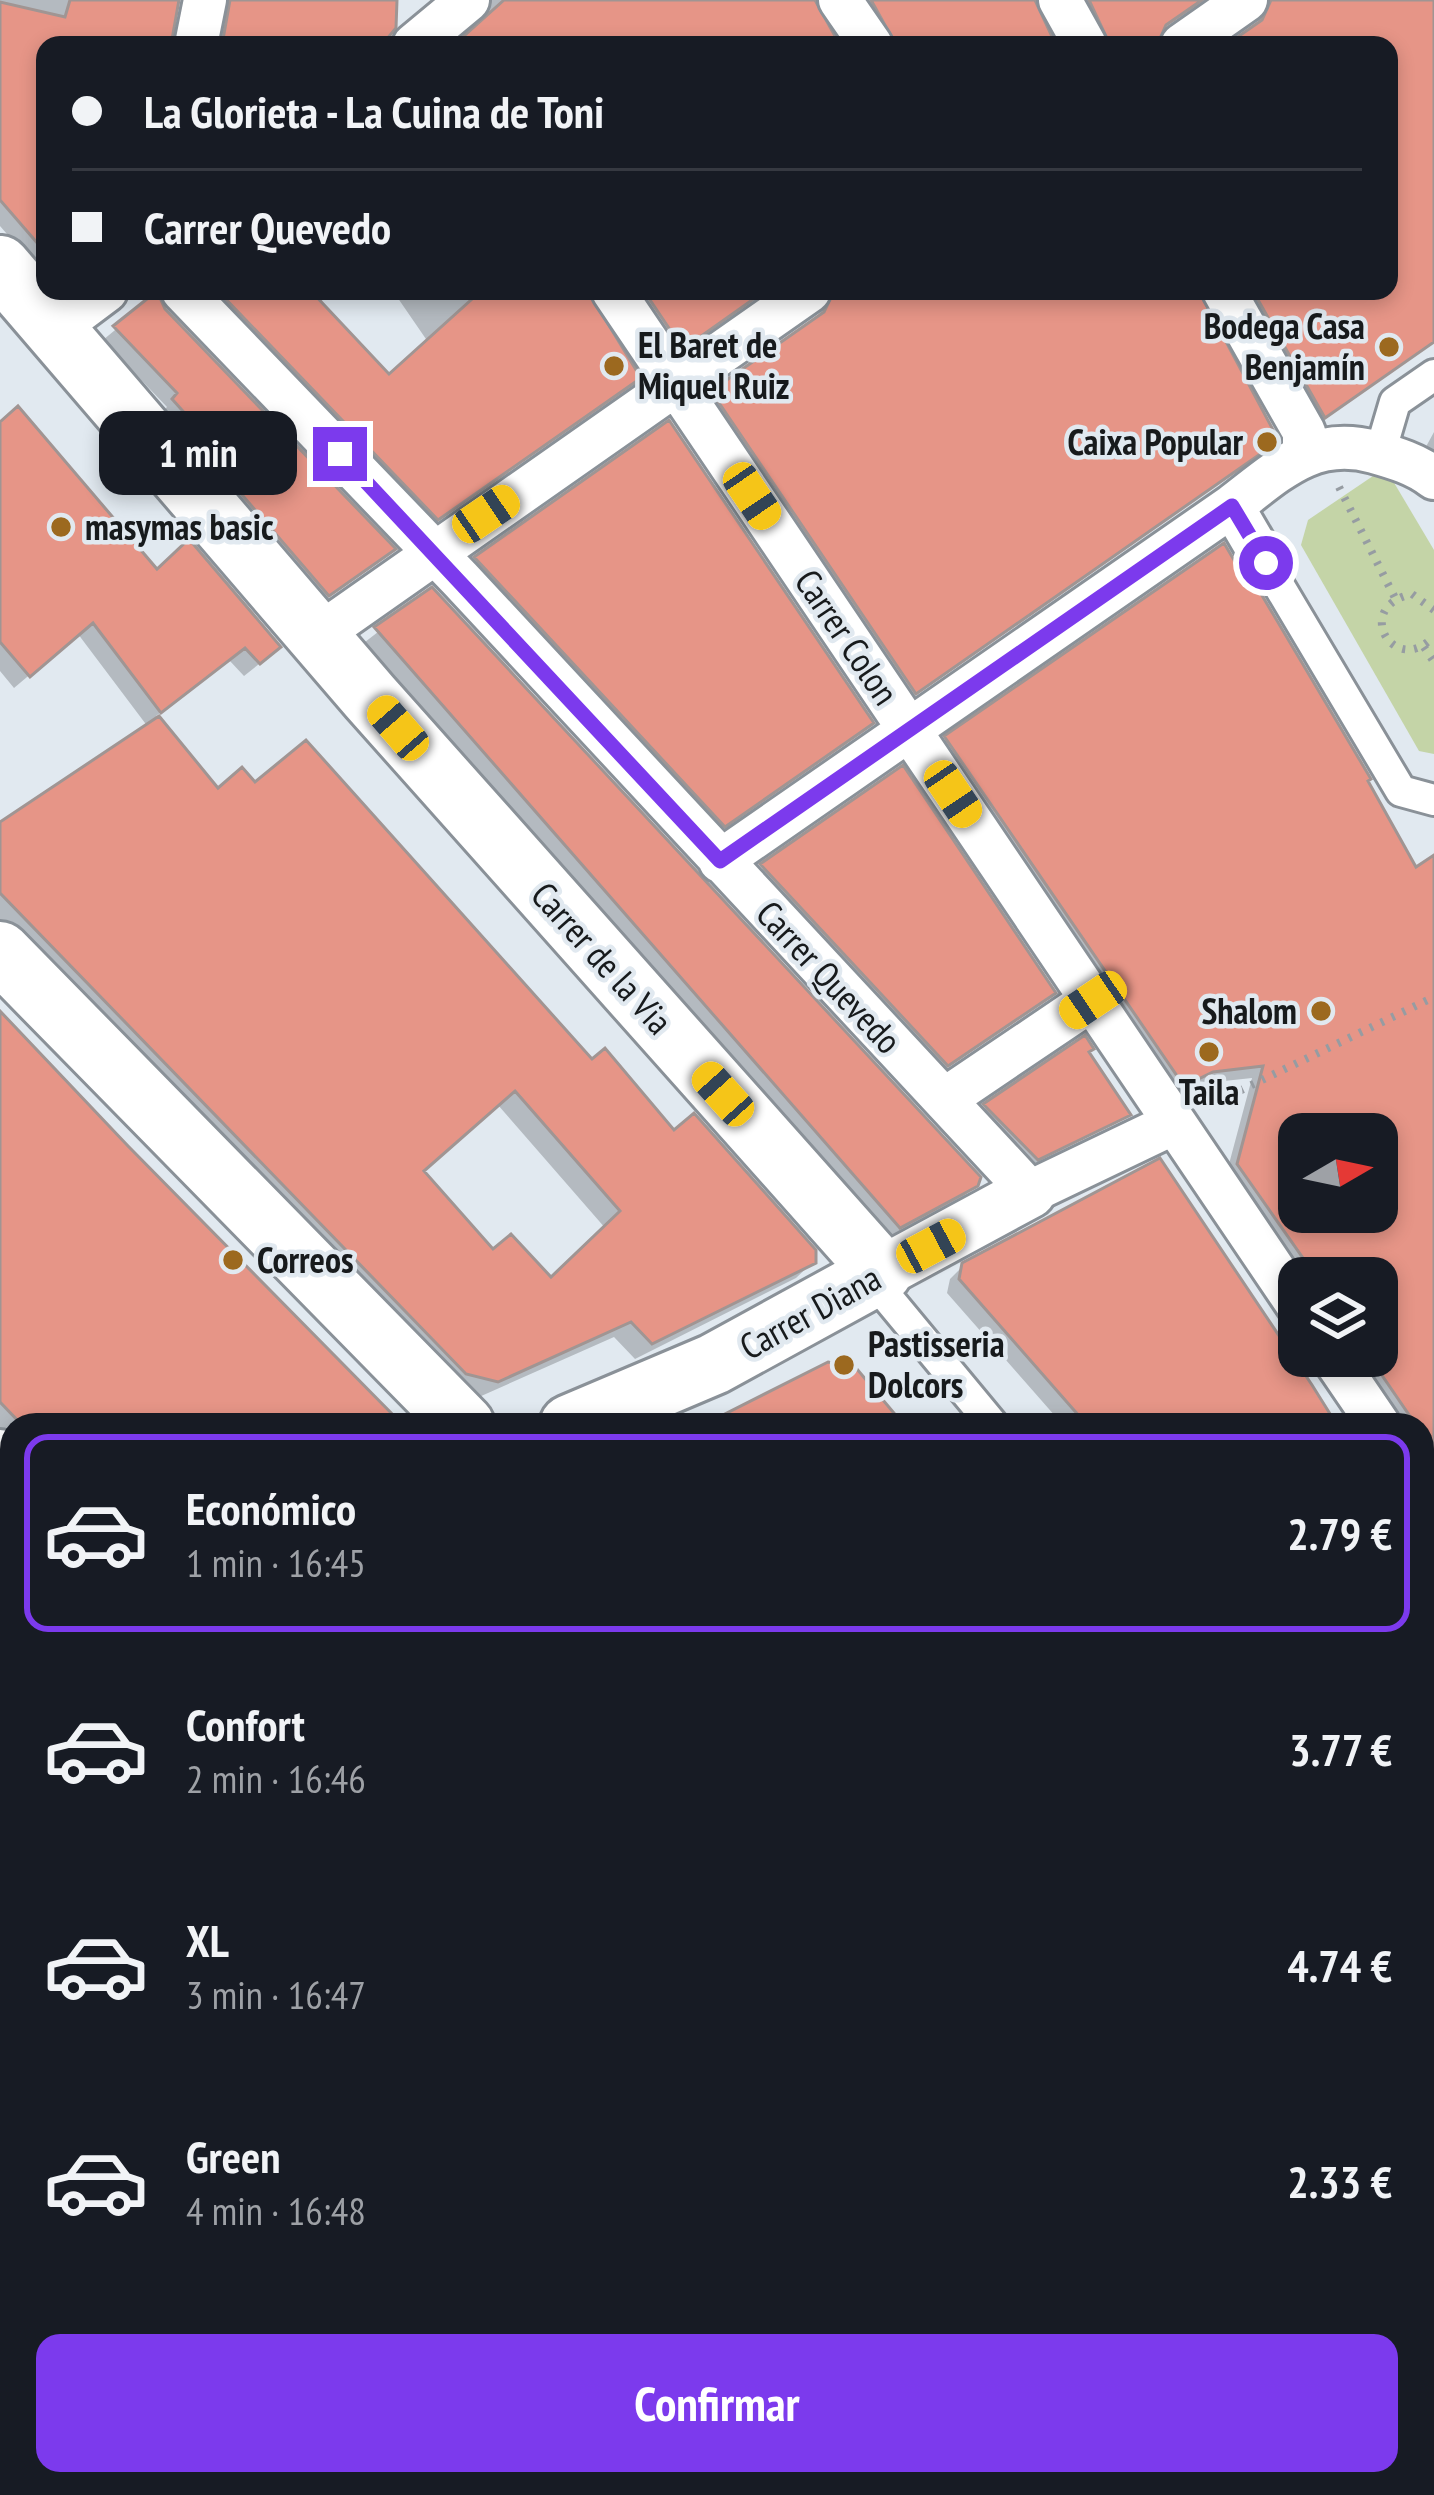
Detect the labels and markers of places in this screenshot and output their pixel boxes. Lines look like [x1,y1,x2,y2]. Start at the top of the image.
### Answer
place label: Bodega Casa Benjamín [1204,302,1365,390]
place label: El Baret de Miquel Ruiz [638,321,790,409]
marker: Bodega Casa Benjamín [1376,334,1402,360]
marker: El Baret de Miquel Ruiz [601,353,627,379]
place label: Caixa Popular [1067,418,1243,465]
marker: Caixa Popular [1254,429,1280,455]
place label: masymas basic [85,503,274,550]
marker: masymas basic [48,514,74,540]
place label: Shalom [1202,987,1297,1034]
marker: Shalom [1308,998,1334,1024]
marker: Taila [1196,1039,1222,1065]
place label: Taila [1179,1068,1239,1115]
place label: Correos [257,1236,354,1283]
marker: Correos [220,1247,246,1273]
place label: Pastisseria Dolcors [868,1320,1005,1408]
marker: Pastisseria Dolcors [831,1352,857,1378]

